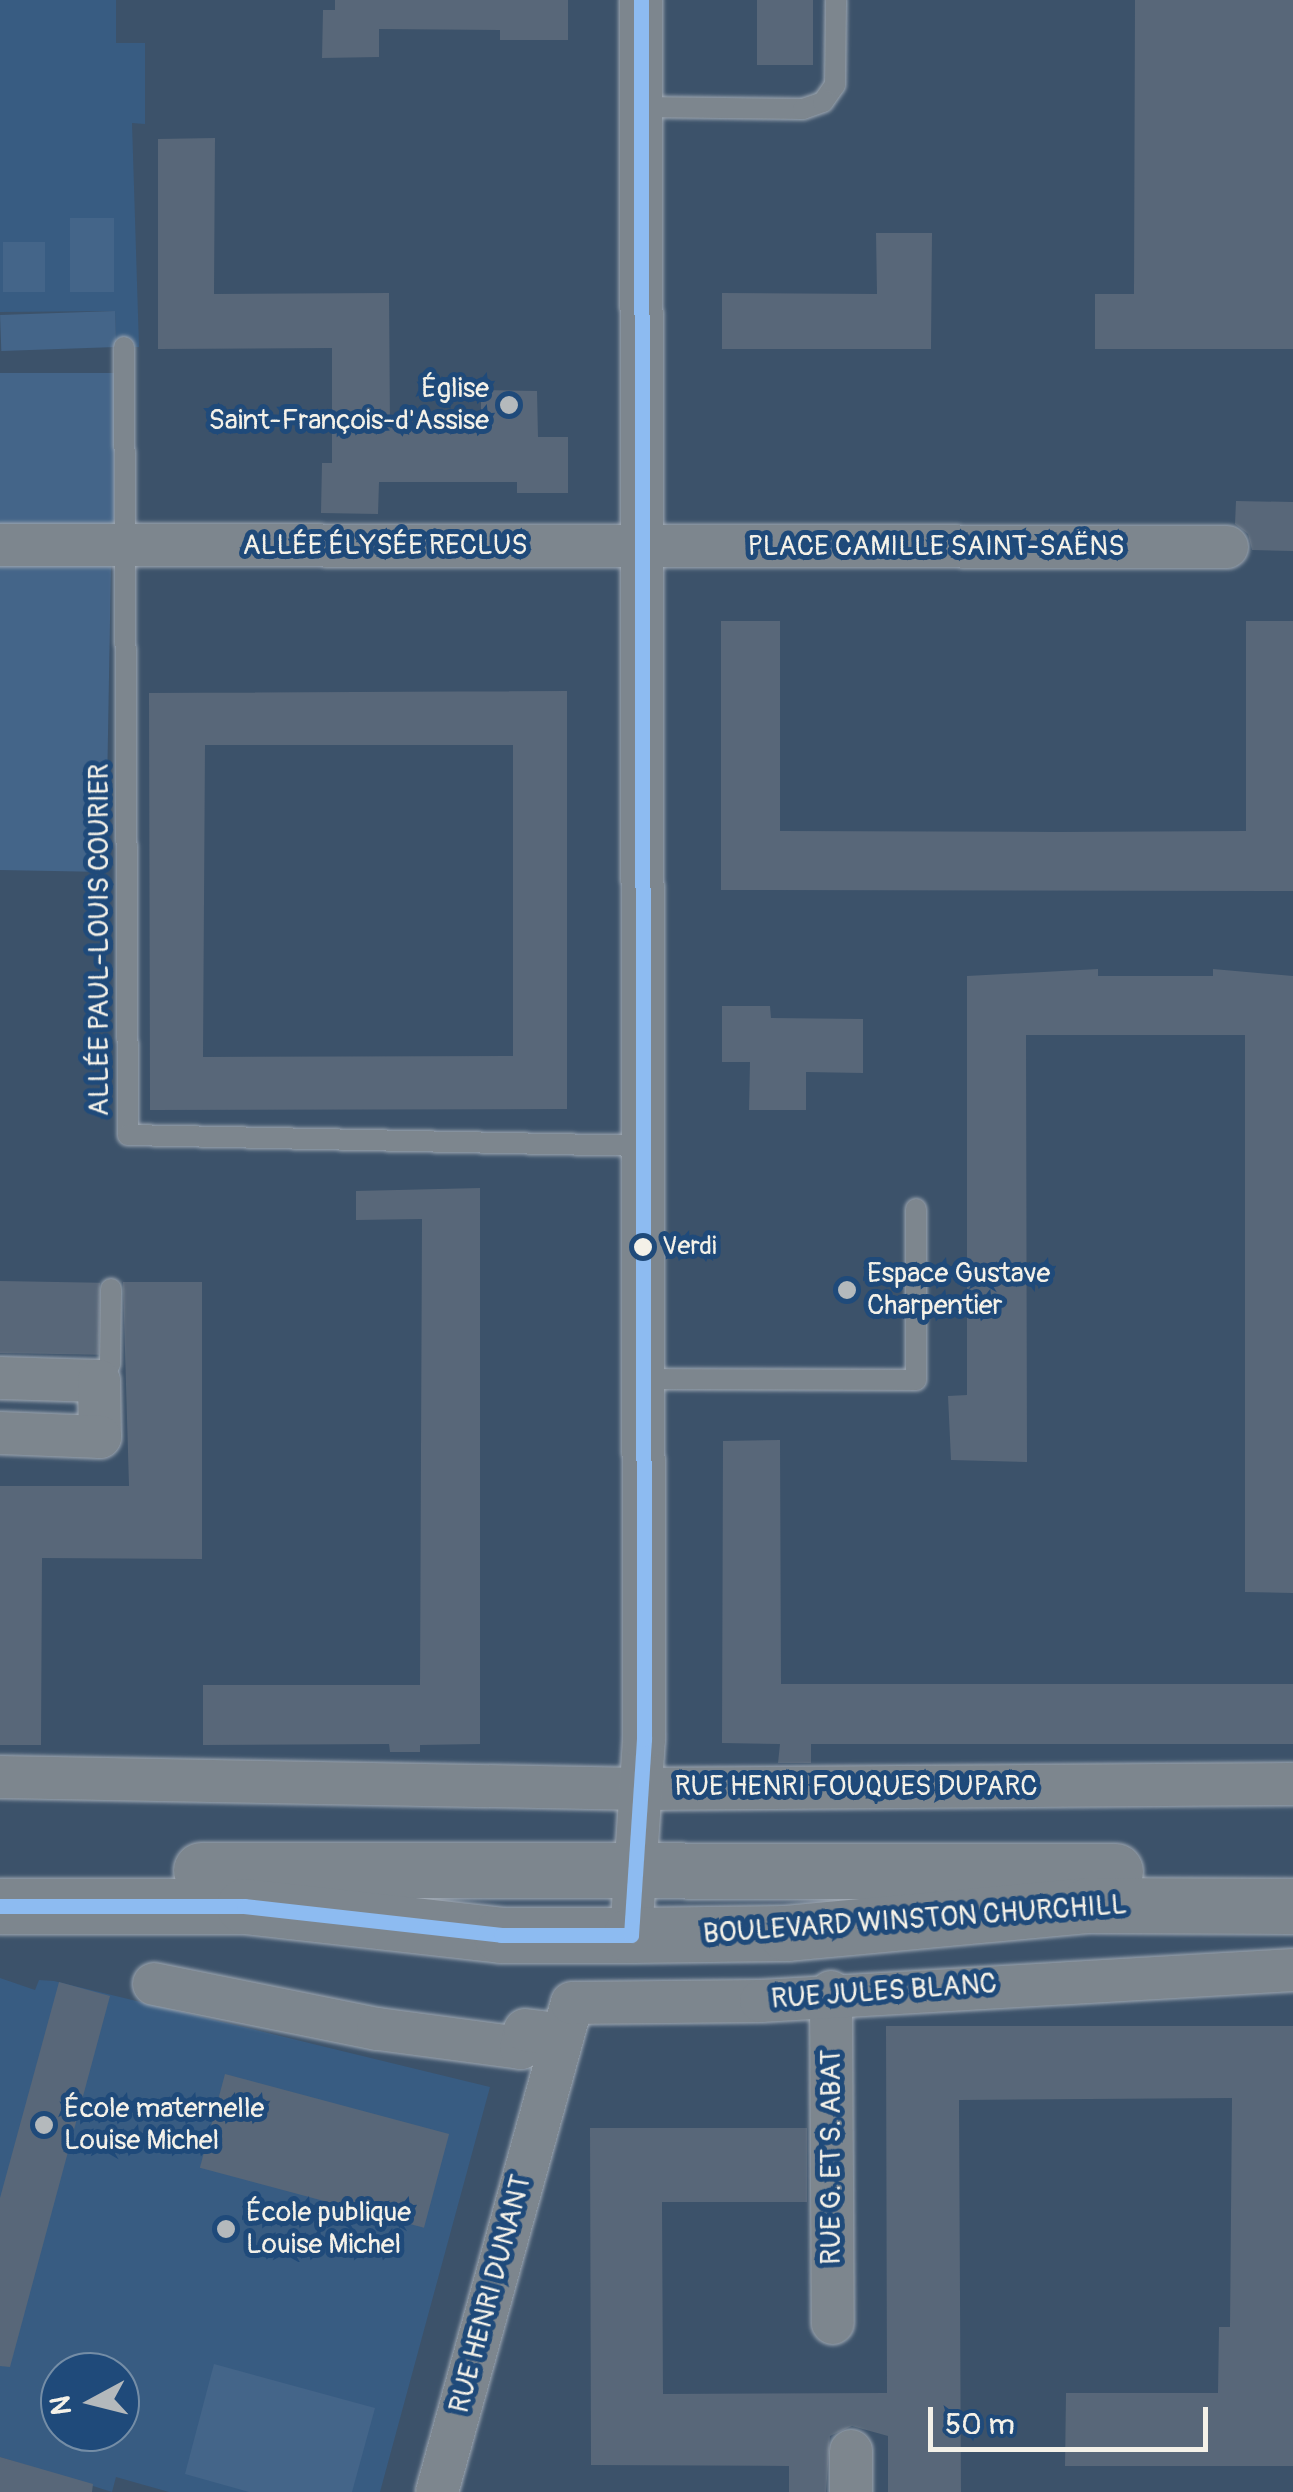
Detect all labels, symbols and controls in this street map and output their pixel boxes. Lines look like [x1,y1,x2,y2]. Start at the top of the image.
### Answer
place label: Église Saint-François-d'Assise [209,372,489,438]
marker: Église Saint-François-d'Assise [498,394,520,416]
street label: ALLÉE ÉLYSÉE RECLUS [242,529,528,563]
street label: PLACE CAMILLE SAINT-SAËNS [747,530,1125,564]
street label: ALLÉE PAUL-LOUIS COURIER [83,764,117,1116]
place label: Verdi [662,1231,717,1263]
marker: Verdi [633,1237,653,1257]
place label: Espace Gustave Charpentier [867,1257,1050,1323]
marker: Espace Gustave Charpentier [836,1279,858,1301]
street label: RUE HENRI FOUQUES DUPARC [674,1770,1038,1804]
street label: BOULEVARD WINSTON CHURCHILL [702,1888,1128,1952]
street label: RUE JULES BLANC [770,1967,998,2017]
street label: RUE G. ET S. ABAT [815,2049,849,2265]
place label: École maternelle Louise Michel [64,2092,264,2158]
marker: École maternelle Louise Michel [33,2114,55,2136]
street label: RUE HENRI DUNANT [443,2171,539,2417]
place label: École publique Louise Michel [246,2196,411,2262]
marker: École publique Louise Michel [215,2218,237,2240]
north arrow [40,2352,140,2452]
scale bar [933,2387,1213,2449]
text: N [43,2394,80,2417]
text: 50 m [945,2406,1015,2443]

